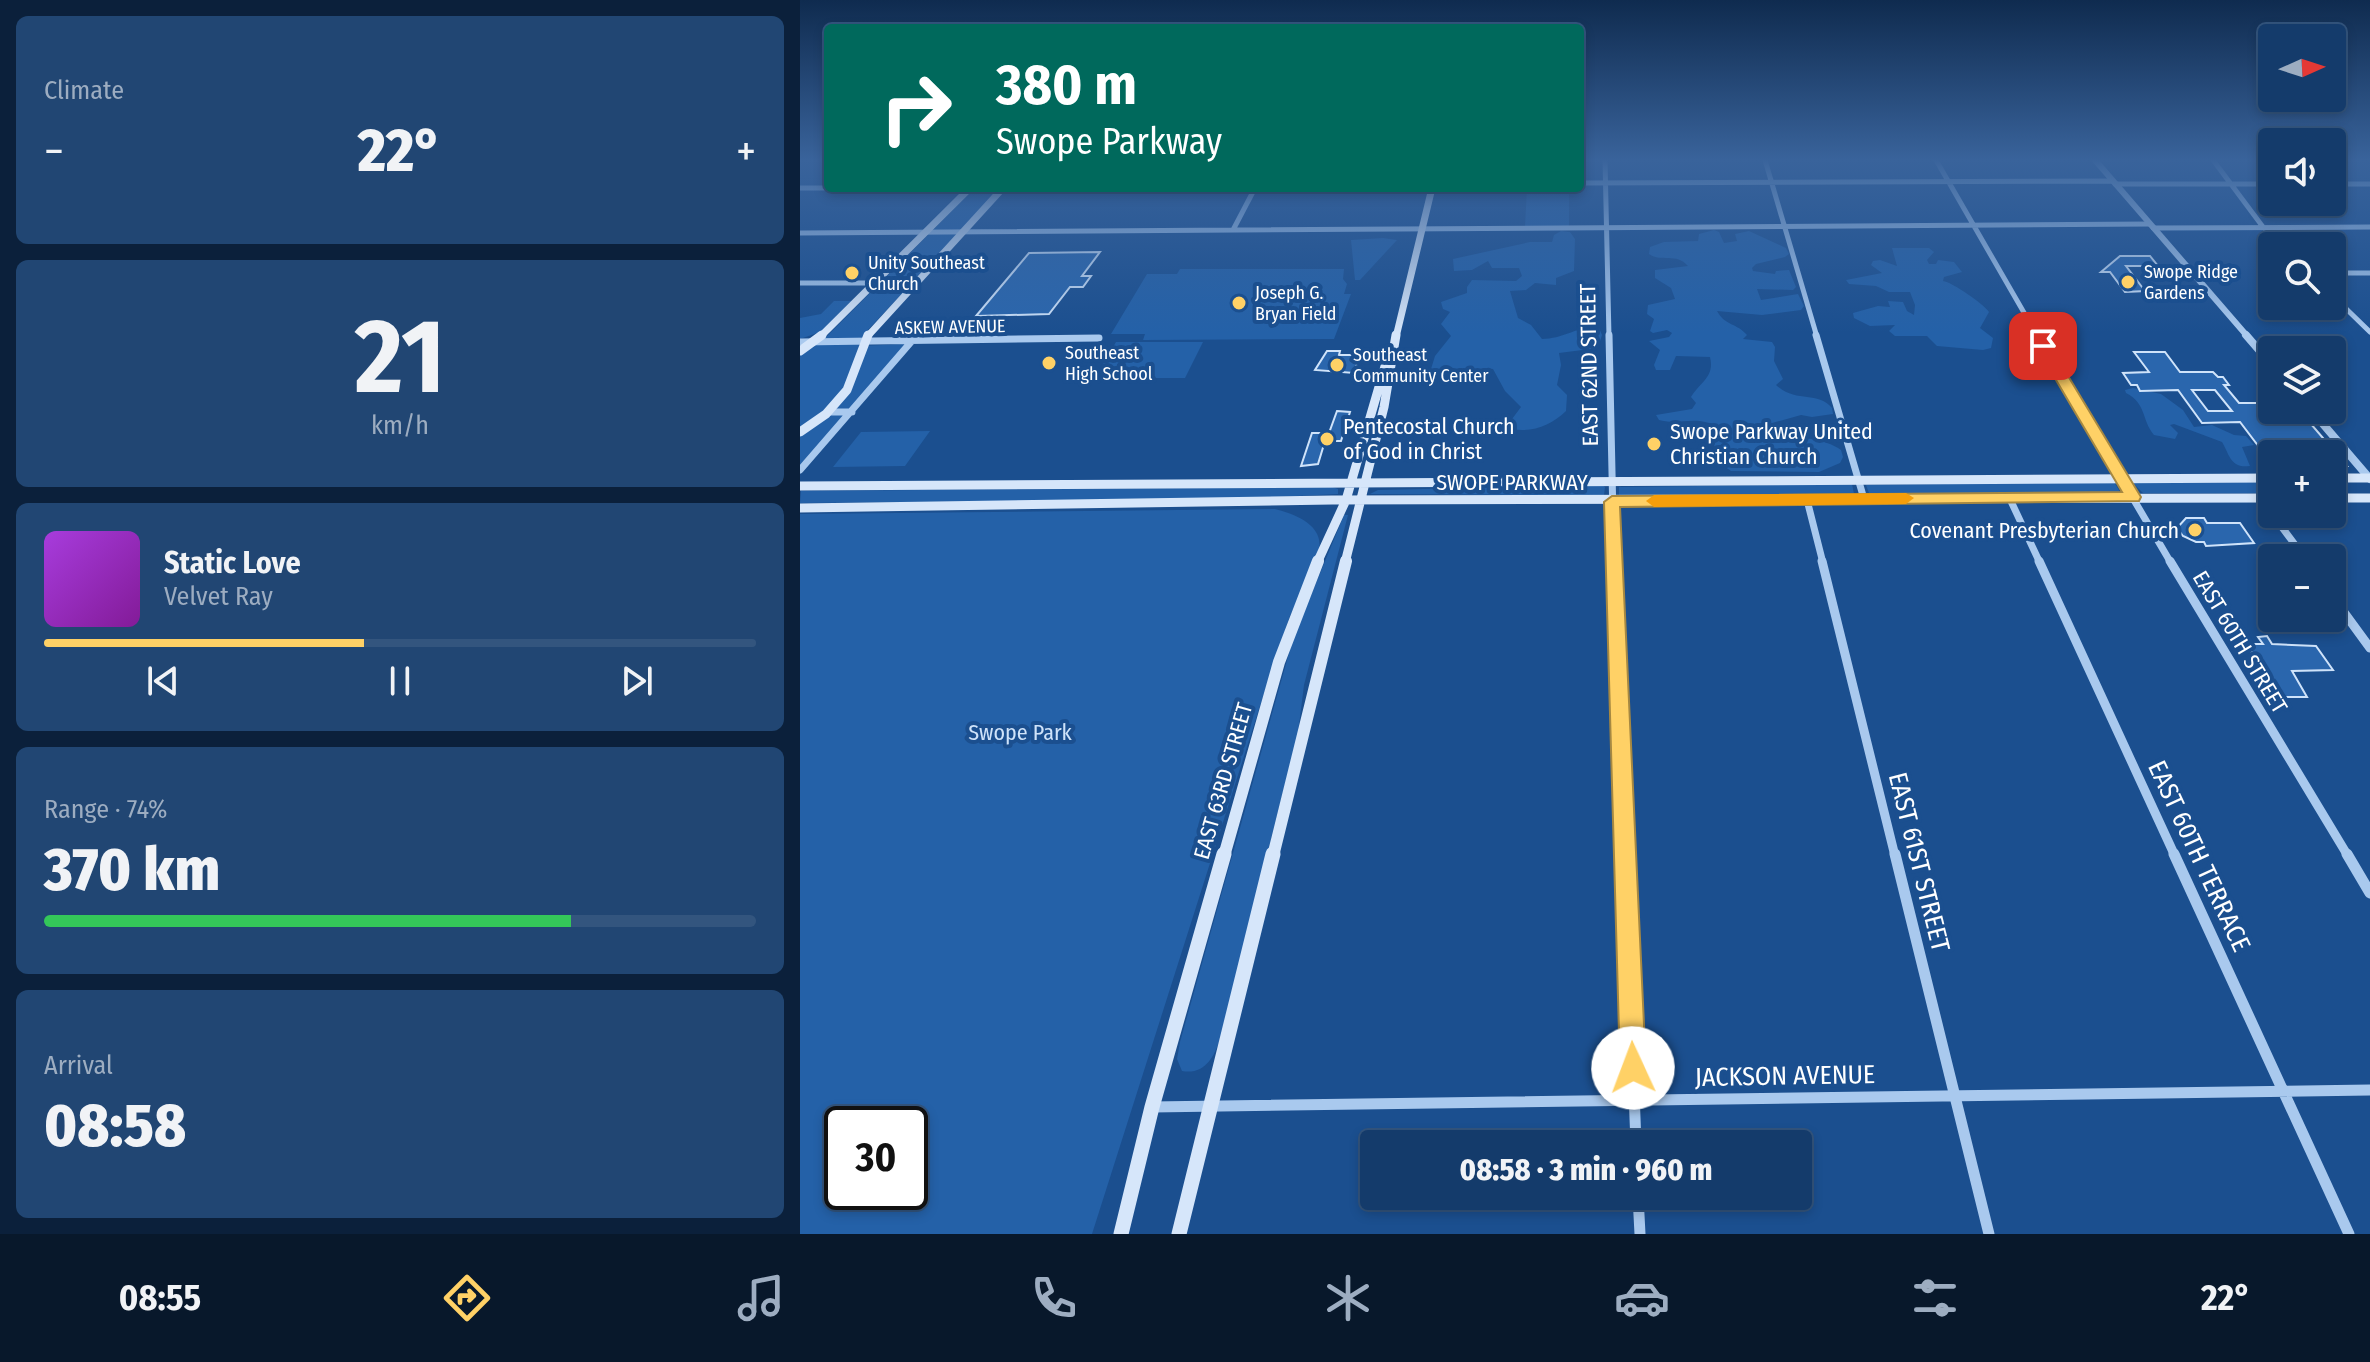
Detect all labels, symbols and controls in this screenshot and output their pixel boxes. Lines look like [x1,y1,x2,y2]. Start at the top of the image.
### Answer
north arrow [2258,24,2346,112]
map controls [2258,24,2346,632]
text: 380 m [996,52,1137,119]
icon: right [864,56,968,160]
text: Climate [44,75,124,106]
text: 22° [358,115,442,187]
text: Swope Parkway [996,120,1222,164]
text: − [44,125,64,178]
text: + [736,125,756,178]
button: sound [2258,128,2346,216]
button: search [2258,232,2346,320]
place label: Unity Southeast Church [868,252,985,295]
place label: Swope Ridge Gardens [2144,261,2238,304]
marker: Unity Southeast Church [843,264,861,282]
marker: Swope Ridge Gardens [2119,273,2137,291]
place label: Joseph G. Bryan Field [1255,282,1337,325]
street label: EAST 62ND STREET [1574,283,1604,447]
marker: Joseph G. Bryan Field [1230,294,1248,312]
text: 21 [355,295,445,420]
pin [2009,312,2077,380]
street label: ASKEW AVENUE [894,315,1006,339]
icon: arrive [2021,324,2065,368]
button: layers [2258,336,2346,424]
place label: Southeast High School [1065,342,1153,385]
place label: Southeast Community Center [1353,344,1489,387]
marker: Southeast High School [1040,354,1058,372]
marker: Southeast Community Center [1328,356,1346,374]
text: km/h [371,410,429,441]
place label: Pentecostal Church of God in Christ [1343,413,1515,465]
place label: Swope Parkway United Christian Church [1670,418,1873,470]
marker: Pentecostal Church of God in Christ [1318,430,1336,448]
marker: Swope Parkway United Christian Church [1645,435,1663,453]
button: + [2258,440,2346,528]
street label: SWOPE PARKWAY [1436,469,1588,496]
place label: Covenant Presbyterian Church [1909,517,2179,544]
marker: Covenant Presbyterian Church [2186,521,2204,539]
button: − [2258,544,2346,632]
text: Static Love [164,545,301,581]
street label: EAST 60TH STREET [2187,566,2294,719]
text: Velvet Ray [164,581,273,612]
icon: previous [141,659,185,703]
icon: pause [378,659,422,703]
icon: next [615,659,659,703]
street label: EAST 63RD STREET [1188,699,1258,862]
park label: Swope Park [968,719,1073,746]
street label: EAST 60TH TERRACE [2141,756,2257,956]
street label: EAST 61ST STREET [1882,769,1956,955]
text: Range · 74% [44,794,167,825]
text: 370 km [44,834,220,906]
position arrow [1591,1026,1675,1110]
text: Arrival [44,1050,113,1081]
street label: JACKSON AVENUE [1695,1059,1875,1093]
text: 08:58 [44,1090,186,1162]
speed limit sign: 30 [824,1106,928,1210]
text: 08:58 · 3 min · 960 m [1460,1152,1712,1188]
icon: directions [439,1270,495,1326]
icon: music [733,1270,789,1326]
icon: phone [1026,1270,1082,1326]
icon: climate [1320,1270,1376,1326]
icon: car [1614,1270,1670,1326]
icon: filters [1907,1270,1963,1326]
text: 08:55 [119,1276,201,1320]
text: 22° [2201,1276,2251,1320]

